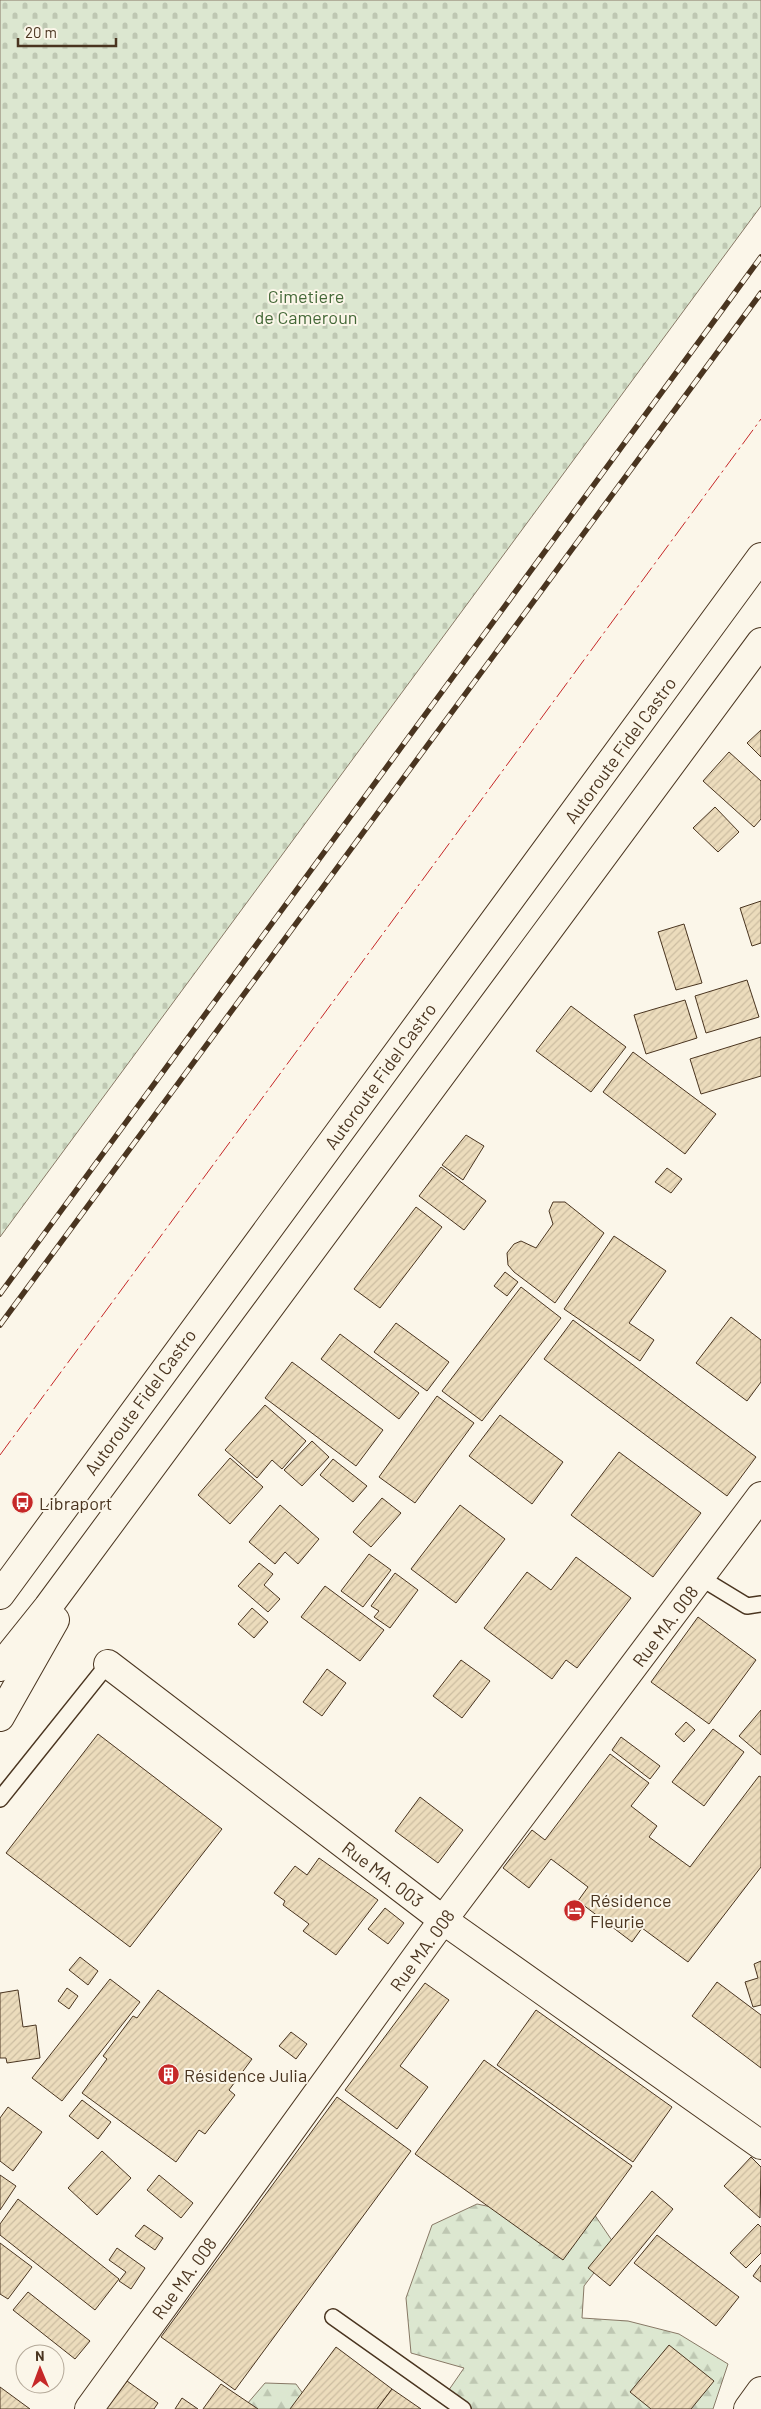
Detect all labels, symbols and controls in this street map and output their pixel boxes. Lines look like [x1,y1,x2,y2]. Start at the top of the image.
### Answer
scale bar [18,15,115,47]
text: 20 m [25,23,57,41]
park label: Cimetiere de Cameroun [255,285,358,328]
street label: Autoroute Fidel Castro [560,673,680,827]
street label: Autoroute Fidel Castro [320,999,440,1153]
street label: Autoroute Fidel Castro [80,1325,200,1479]
bus stop icon: Libraport [11,1491,35,1515]
place label: Libraport [39,1492,112,1514]
street label: Rue MA. 008 [627,1581,703,1671]
street label: Rue MA. 003 [338,1836,428,1912]
place label: Résidence Fleurie [590,1889,672,1932]
hotel icon: Résidence Fleurie [562,1898,586,1922]
street label: Rue MA. 008 [385,1905,459,1995]
building icon: Résidence Julia [156,2063,180,2087]
place label: Résidence Julia [184,2064,307,2086]
street label: Rue MA. 008 [147,2233,221,2323]
north arrow [15,2344,65,2394]
text: N [35,2347,45,2364]

